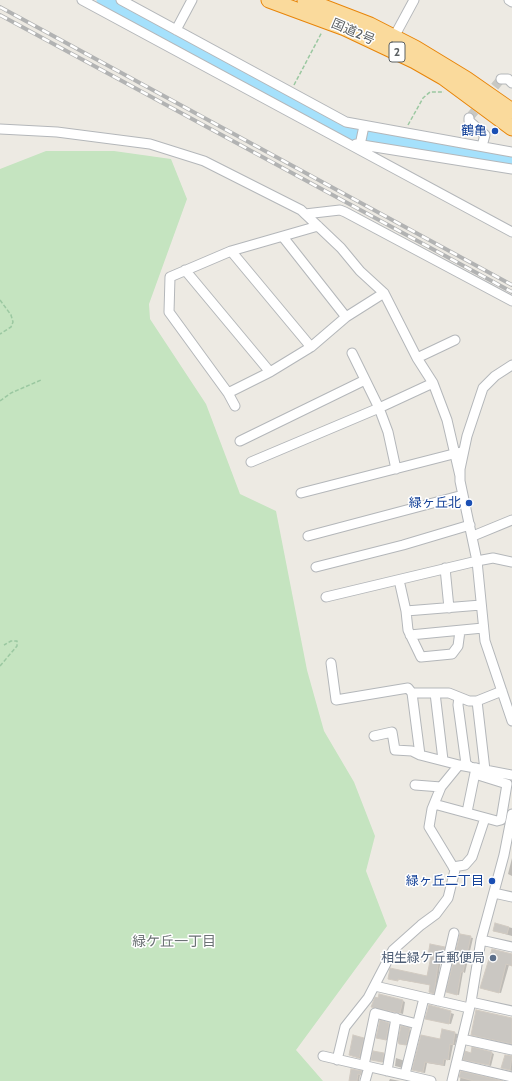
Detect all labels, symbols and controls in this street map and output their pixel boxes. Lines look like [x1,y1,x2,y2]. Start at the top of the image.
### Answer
street label: 国道2号 [329,16,377,48]
road number: 2 [389,42,405,62]
place label: 鶴亀 [461,123,487,139]
marker: 鶴亀 [490,126,500,136]
place label: 緑ヶ丘北 [409,495,461,511]
marker: 緑ヶ丘北 [464,498,474,508]
place label: 緑ヶ丘二丁目 [406,873,484,889]
marker: 緑ヶ丘二丁目 [487,876,497,886]
district label: 緑ケ丘一丁目 [132,934,216,950]
place label: 相生緑ケ丘郵便局 [381,950,485,966]
marker: 相生緑ケ丘郵便局 [488,953,498,963]

